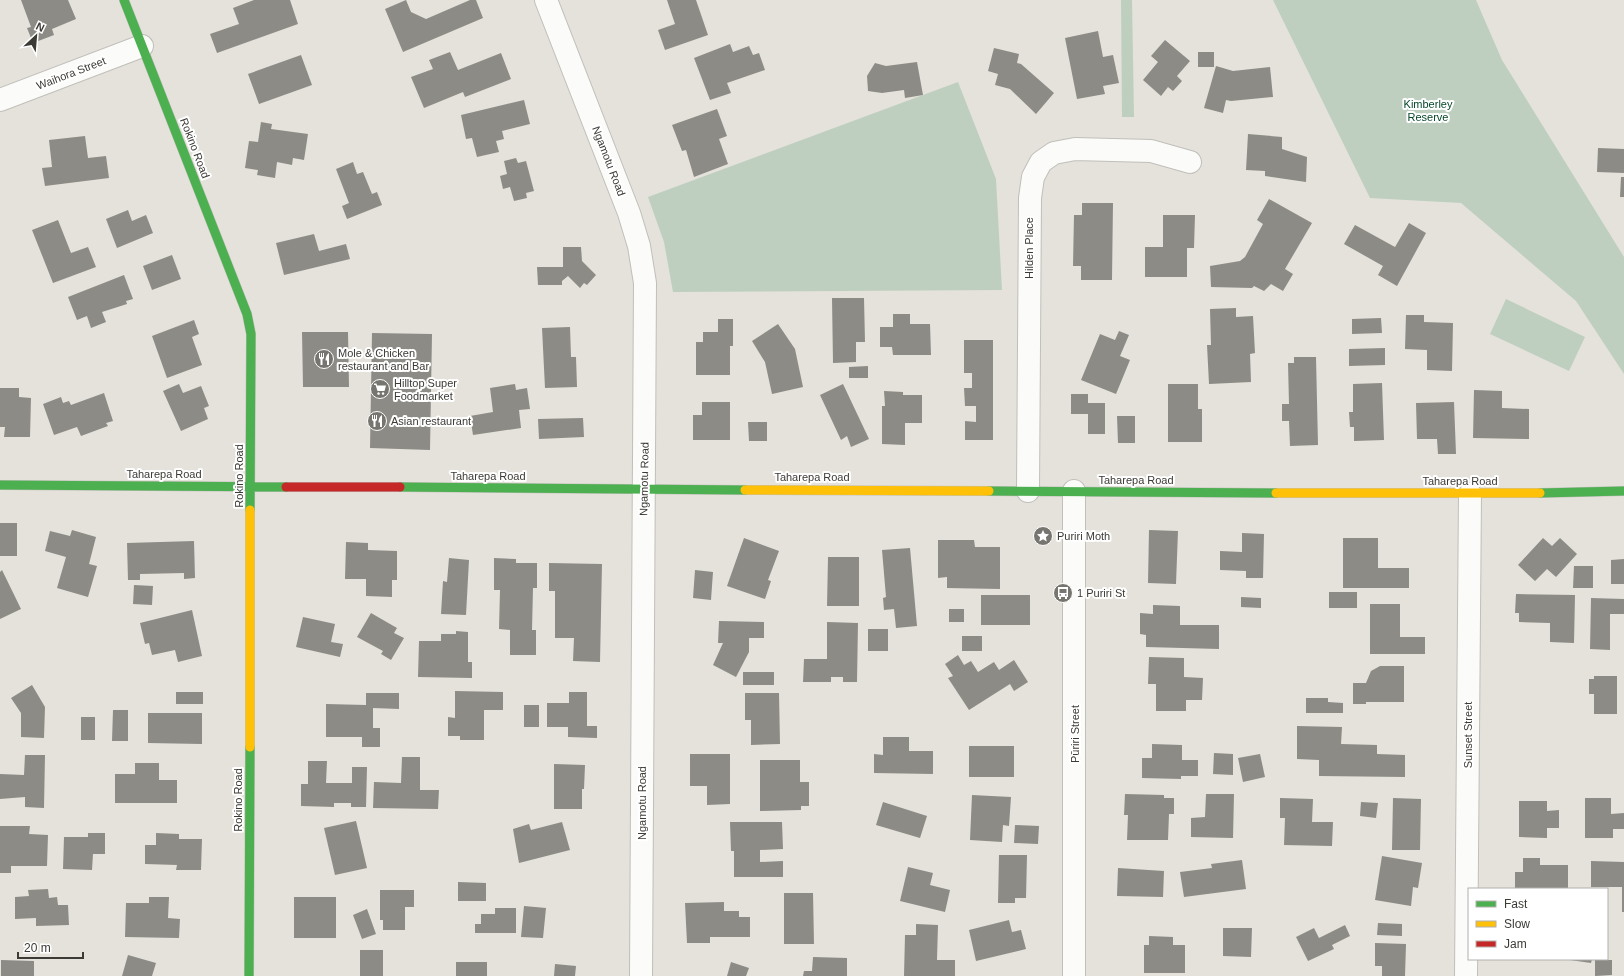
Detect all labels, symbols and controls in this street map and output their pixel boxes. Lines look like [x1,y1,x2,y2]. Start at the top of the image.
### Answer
north arrow [16,16,56,56]
text: N [34,20,47,34]
street label: Waihora Street [35,54,107,92]
park label: Kimberley Reserve [1404,98,1453,123]
street label: Rokino Road [178,116,212,180]
street label: Ngamotu Road [590,124,628,198]
street label: Hilden Place [1023,217,1035,279]
place label: Mole & Chicken restaurant and Bar [338,347,429,372]
restaurant icon: Mole & Chicken restaurant and Bar [313,348,335,370]
place label: Hilltop Super Foodmarket [394,377,457,402]
supermarket icon: Hilltop Super Foodmarket [369,378,391,400]
restaurant icon: Asian restaurant [366,410,388,432]
place label: Asian restaurant [391,415,471,427]
street label: Ngamotu Road [637,442,651,516]
street label: Rokino Road [233,444,245,508]
street label: Taharepa Road [126,468,202,480]
street label: Taharepa Road [450,470,526,482]
street label: Taharepa Road [774,471,850,483]
street label: Taharepa Road [1098,474,1174,486]
street label: Taharepa Road [1422,475,1498,487]
place icon: Puriri Moth [1032,525,1054,547]
place label: Puriri Moth [1057,530,1110,542]
bus stop icon: 1 Puriri St [1052,582,1074,604]
place label: 1 Puriri St [1077,587,1125,599]
street label: Sunset Street [1462,702,1474,768]
street label: Pūriri Street [1069,705,1081,763]
street label: Ngamotu Road [636,766,648,840]
street label: Rokino Road [232,768,244,832]
legend [1468,888,1608,960]
text: Fast [1504,897,1528,911]
text: Slow [1504,917,1530,931]
scale bar [18,934,83,960]
text: Jam [1504,937,1527,951]
text: 20 m [24,941,51,955]

